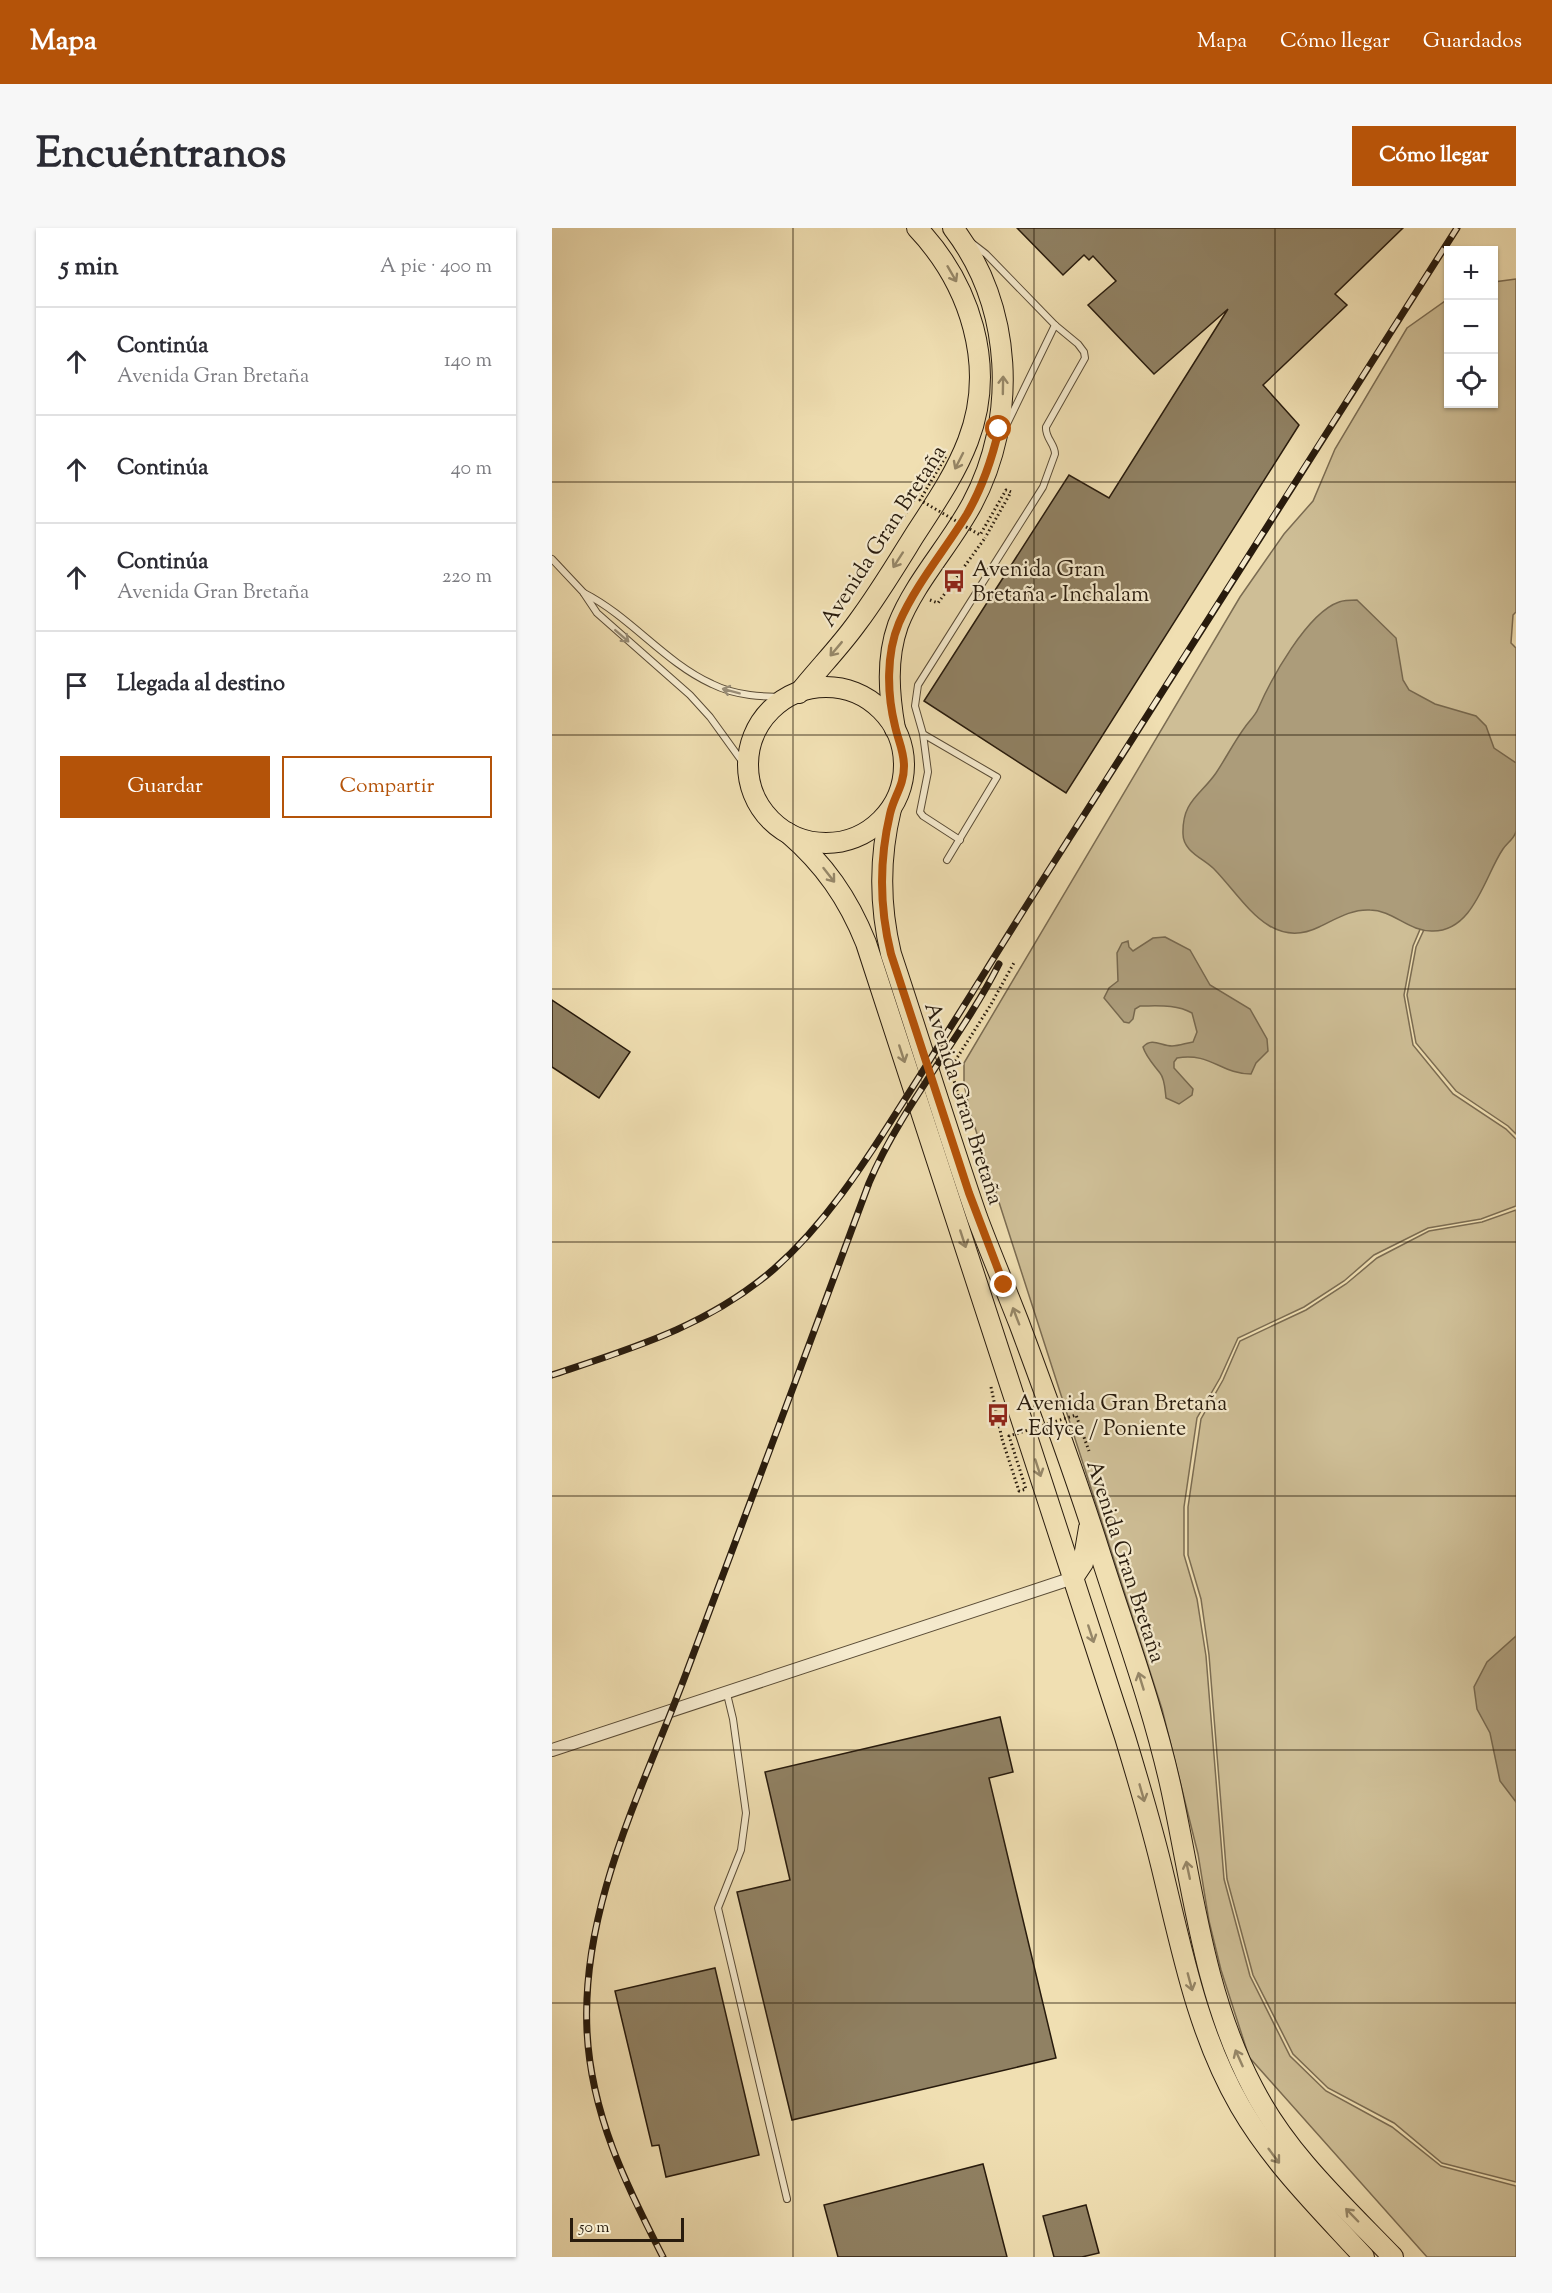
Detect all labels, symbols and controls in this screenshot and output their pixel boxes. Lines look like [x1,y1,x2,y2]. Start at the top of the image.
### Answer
text: Mapa [30,22,97,62]
text: Mapa [1197,27,1247,57]
text: Cómo llegar [1280,27,1390,57]
text: Guardados [1423,27,1522,57]
text: Encuéntranos [36,126,286,186]
button: Cómo llegar [1352,126,1516,186]
map controls [1444,246,1498,408]
button: + [1444,246,1498,300]
text: 5 min [60,249,119,286]
text: A pie · 400 m [380,253,492,282]
one-way arrow [947,265,959,282]
button: − [1444,300,1498,354]
text: Continúa [117,331,208,363]
icon: ahead [60,345,93,378]
text: 140 m [444,347,492,376]
button: locate [1444,354,1498,408]
text: Avenida Gran Bretaña [117,363,309,392]
one-way arrow [997,375,1009,395]
route start [985,415,1011,441]
street label: Avenida Gran Bretaña [814,439,955,634]
one-way arrow [953,452,965,470]
icon: ahead [60,453,93,486]
text: Continúa [117,453,208,485]
text: 40 m [451,455,492,484]
text: Continúa [117,547,208,579]
one-way arrow [892,552,905,569]
place label: Avenida Gran Bretaña - Inchalam [972,555,1149,612]
icon: ahead [60,561,93,594]
text: 220 m [442,563,492,592]
bus stop icon: Avenida Gran Bretaña - Inchalam [941,568,967,594]
text: Avenida Gran Bretaña [117,579,309,608]
one-way arrow [614,629,629,643]
one-way arrow [830,641,843,657]
icon: arrive [60,669,93,702]
text: Llegada al destino [117,669,285,701]
one-way arrow [722,684,741,696]
button: Guardar [60,756,270,818]
button: Compartir [282,756,492,818]
one-way arrow [822,866,835,882]
street label: Avenida Gran Bretaña [914,998,1010,1209]
one-way arrow [897,1044,908,1063]
one-way arrow [958,1229,969,1248]
route end [990,1271,1016,1297]
one-way arrow [1010,1307,1021,1326]
place label: Avenida Gran Bretaña - Edyce / Poniente [1016,1389,1227,1446]
bus stop icon: Avenida Gran Bretaña - Edyce / Poniente [985,1402,1011,1428]
street label: Avenida Gran Bretaña [1076,1456,1172,1667]
one-way arrow [1033,1458,1044,1477]
one-way arrow [1087,1624,1098,1643]
one-way arrow [1135,1672,1146,1691]
one-way arrow [1137,1783,1148,1802]
one-way arrow [1182,1861,1193,1881]
one-way arrow [1185,1972,1196,1991]
one-way arrow [1232,2049,1243,2067]
one-way arrow [1268,2148,1281,2164]
one-way arrow [1345,2207,1360,2222]
scale bar [570,2215,684,2242]
text: 50 m [579,2217,610,2240]

